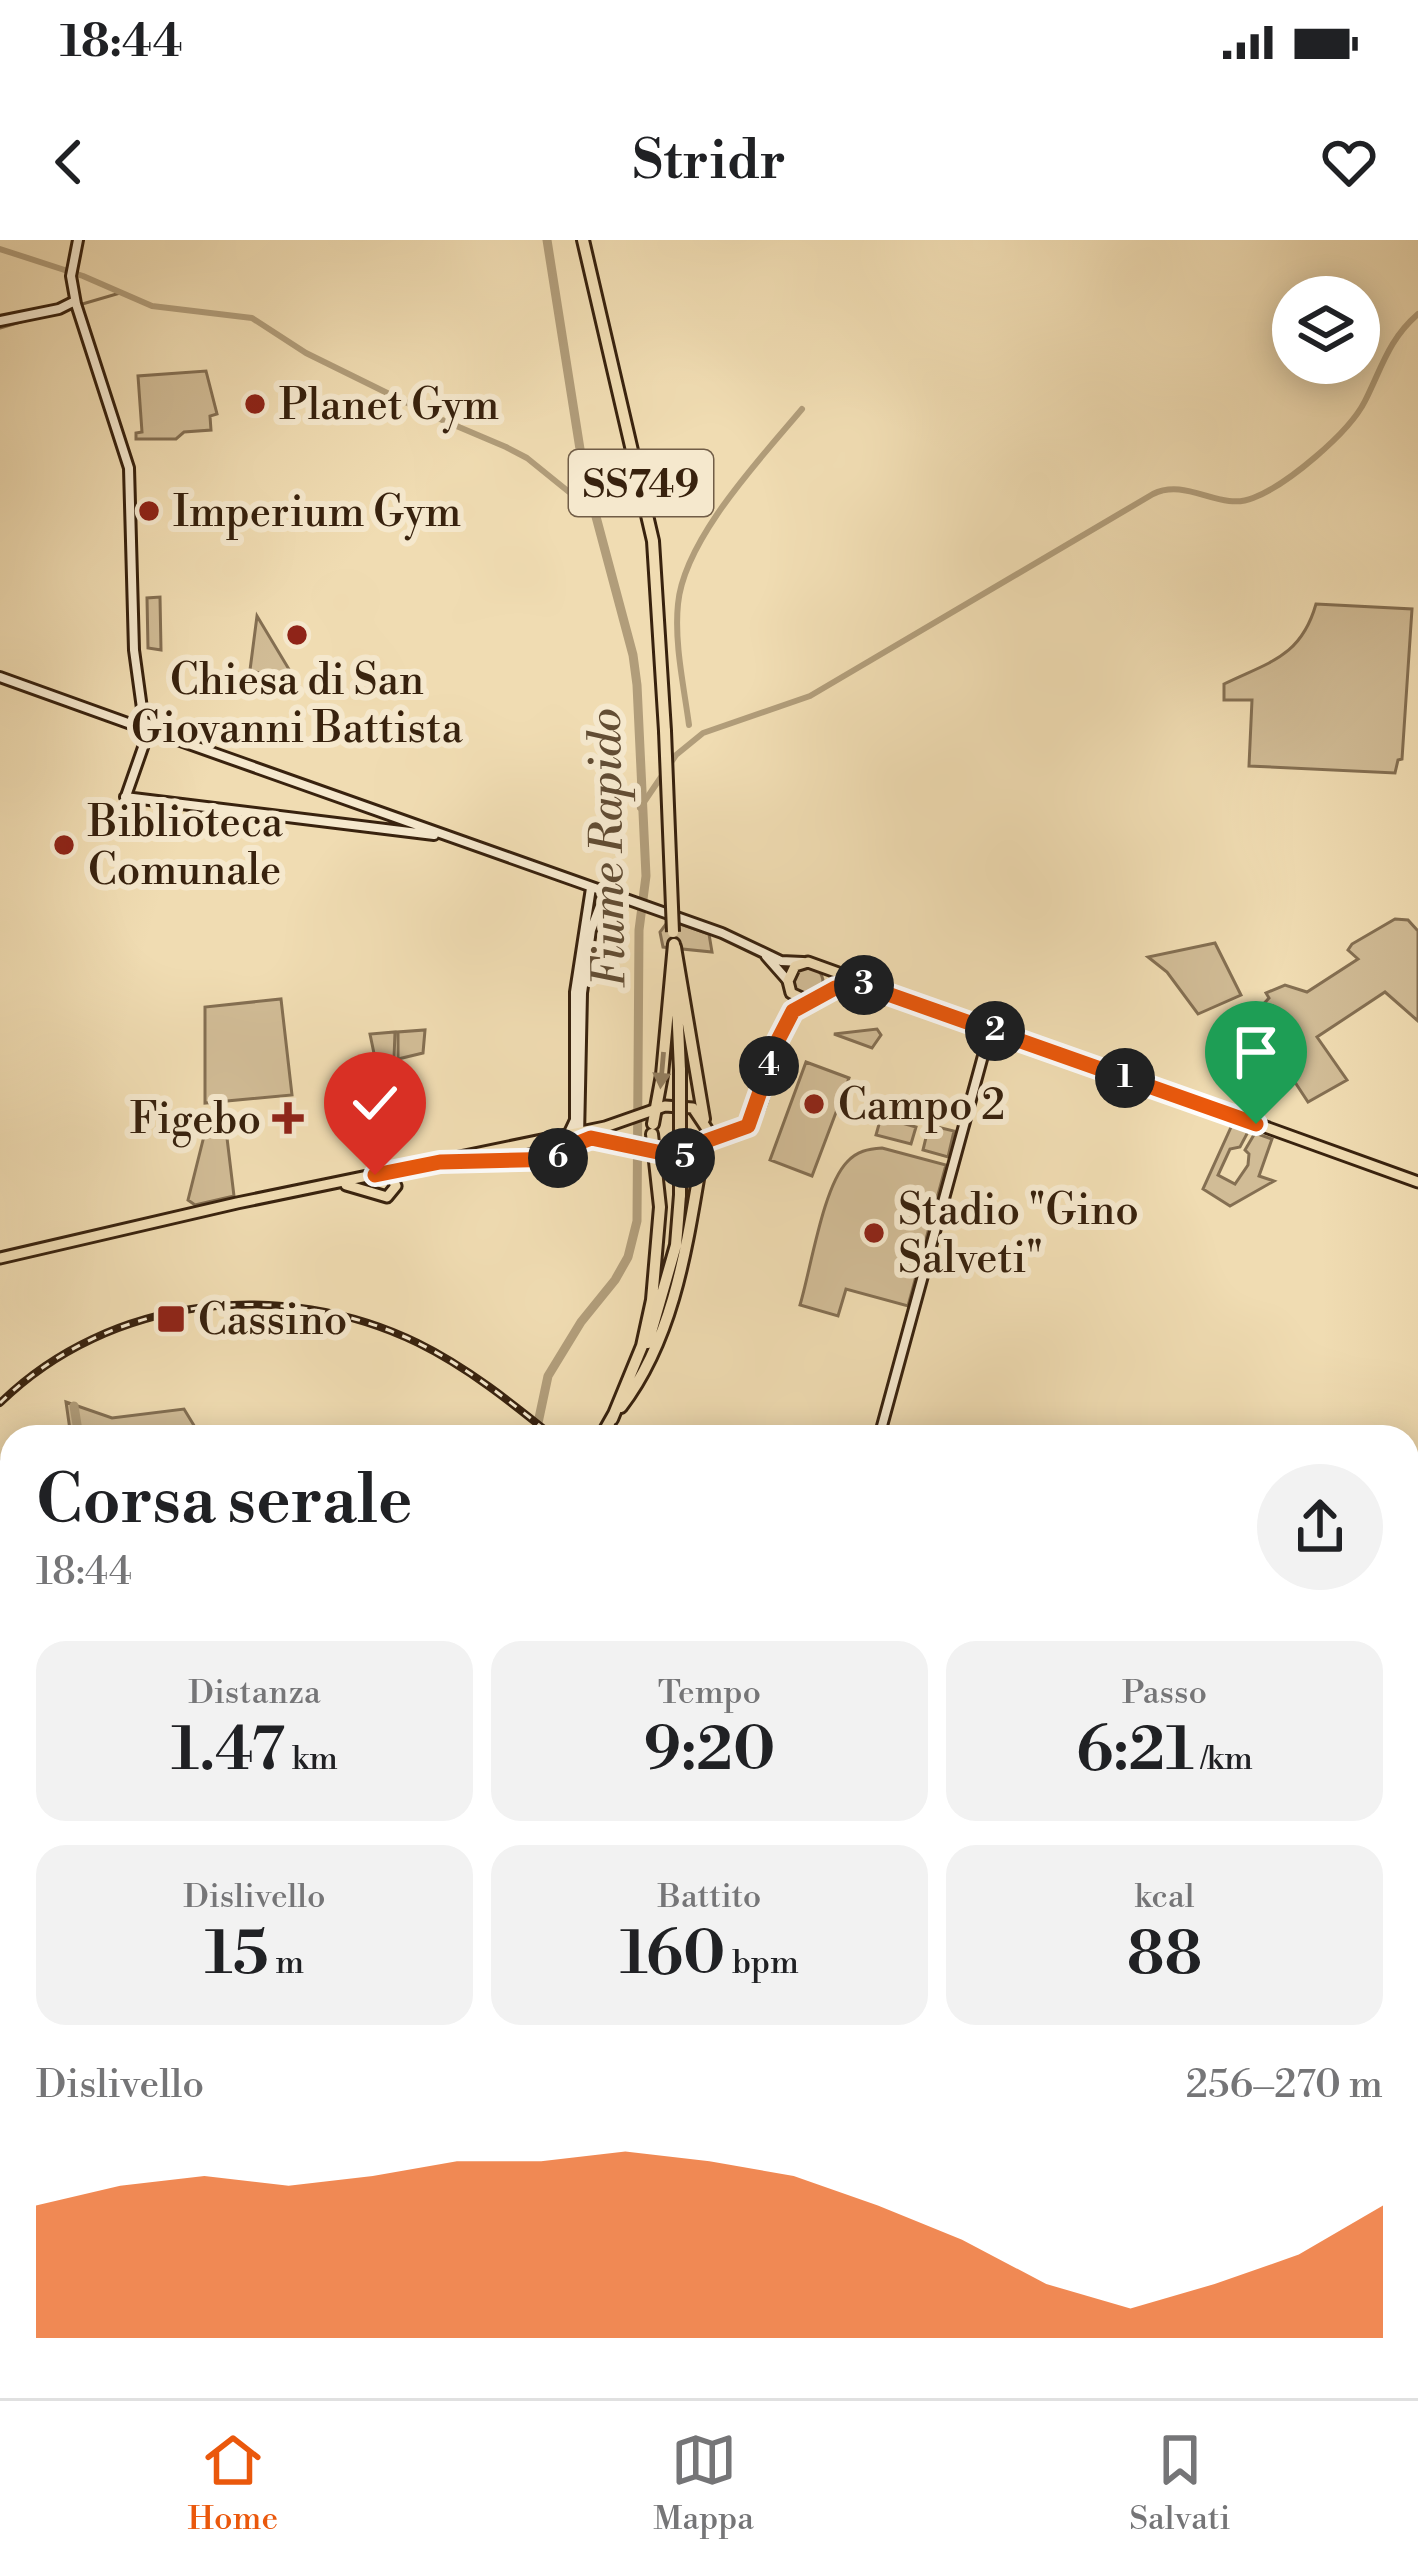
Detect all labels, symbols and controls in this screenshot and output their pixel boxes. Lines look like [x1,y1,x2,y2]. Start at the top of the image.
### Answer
text: 18:44 [60,14,183,71]
text: Stridr [632,128,786,196]
icon: back [36,129,102,195]
icon: heart [1316,129,1382,195]
map controls [1272,276,1380,384]
button: layers [1272,276,1380,384]
place label: Planet Gym [279,380,499,434]
marker: Planet Gym [242,391,268,417]
road number: SS749 [569,450,713,516]
place label: Imperium Gym [173,487,461,541]
marker: Imperium Gym [136,498,162,524]
marker: Chiesa di San Giovanni Battista [284,622,310,648]
place label: Chiesa di San Giovanni Battista [131,655,464,756]
water label: Fiume Rapido [578,708,639,988]
place label: Biblioteca Comunale [87,797,284,898]
marker: Biblioteca Comunale [51,832,77,858]
pin: 3 [834,955,894,1015]
text: 3 [854,964,874,1005]
pin: 2 [965,1001,1025,1061]
pin [1205,1001,1307,1124]
text: 2 [985,1010,1005,1051]
icon: arrive [1223,1019,1289,1085]
pin: 4 [739,1036,799,1096]
text: 4 [758,1045,780,1086]
pin: 1 [1095,1048,1155,1108]
pin [324,1052,426,1175]
one-way arrow [652,1052,671,1089]
text: 1 [1117,1057,1133,1098]
icon: check [342,1070,408,1136]
place label: Campo 2 [838,1080,1005,1133]
marker: Campo 2 [801,1091,827,1117]
place label: Figebo [130,1094,261,1148]
marker: Figebo [272,1102,304,1134]
pin: 6 [528,1128,588,1188]
pin: 5 [655,1128,715,1188]
text: 6 [548,1137,568,1178]
text: 5 [675,1137,695,1178]
place label: Stadio "Gino Salveti" [898,1185,1139,1286]
marker: Stadio "Gino Salveti" [861,1220,887,1246]
place label: Cassino [198,1295,347,1348]
marker: Cassino [155,1303,187,1335]
text: Corsa serale [36,1461,413,1544]
button: share [1257,1464,1383,1590]
text: 18:44 [36,1548,132,1597]
text: Distanza [188,1673,321,1714]
text: Tempo [658,1673,761,1714]
text: Passo [1122,1673,1207,1714]
text: 1.47 [171,1714,285,1789]
text: 9:20 [644,1714,775,1789]
text: 6:21 [1076,1714,1194,1789]
text: km [285,1739,338,1780]
text: /km [1194,1739,1253,1780]
text: Dislivello [183,1877,326,1918]
text: Battito [658,1877,761,1918]
text: kcal [1135,1877,1194,1918]
text: 15 [205,1918,268,1993]
text: 160 [620,1918,725,1993]
text: 88 [1127,1918,1202,1993]
text: m [268,1943,304,1984]
text: bpm [725,1943,799,1984]
text: Dislivello [36,2061,204,2110]
text: 256–270 m [1186,2061,1383,2110]
tab: Home [188,2427,278,2540]
tab: Mappa [653,2427,754,2540]
tab: Salvati [1129,2427,1230,2540]

